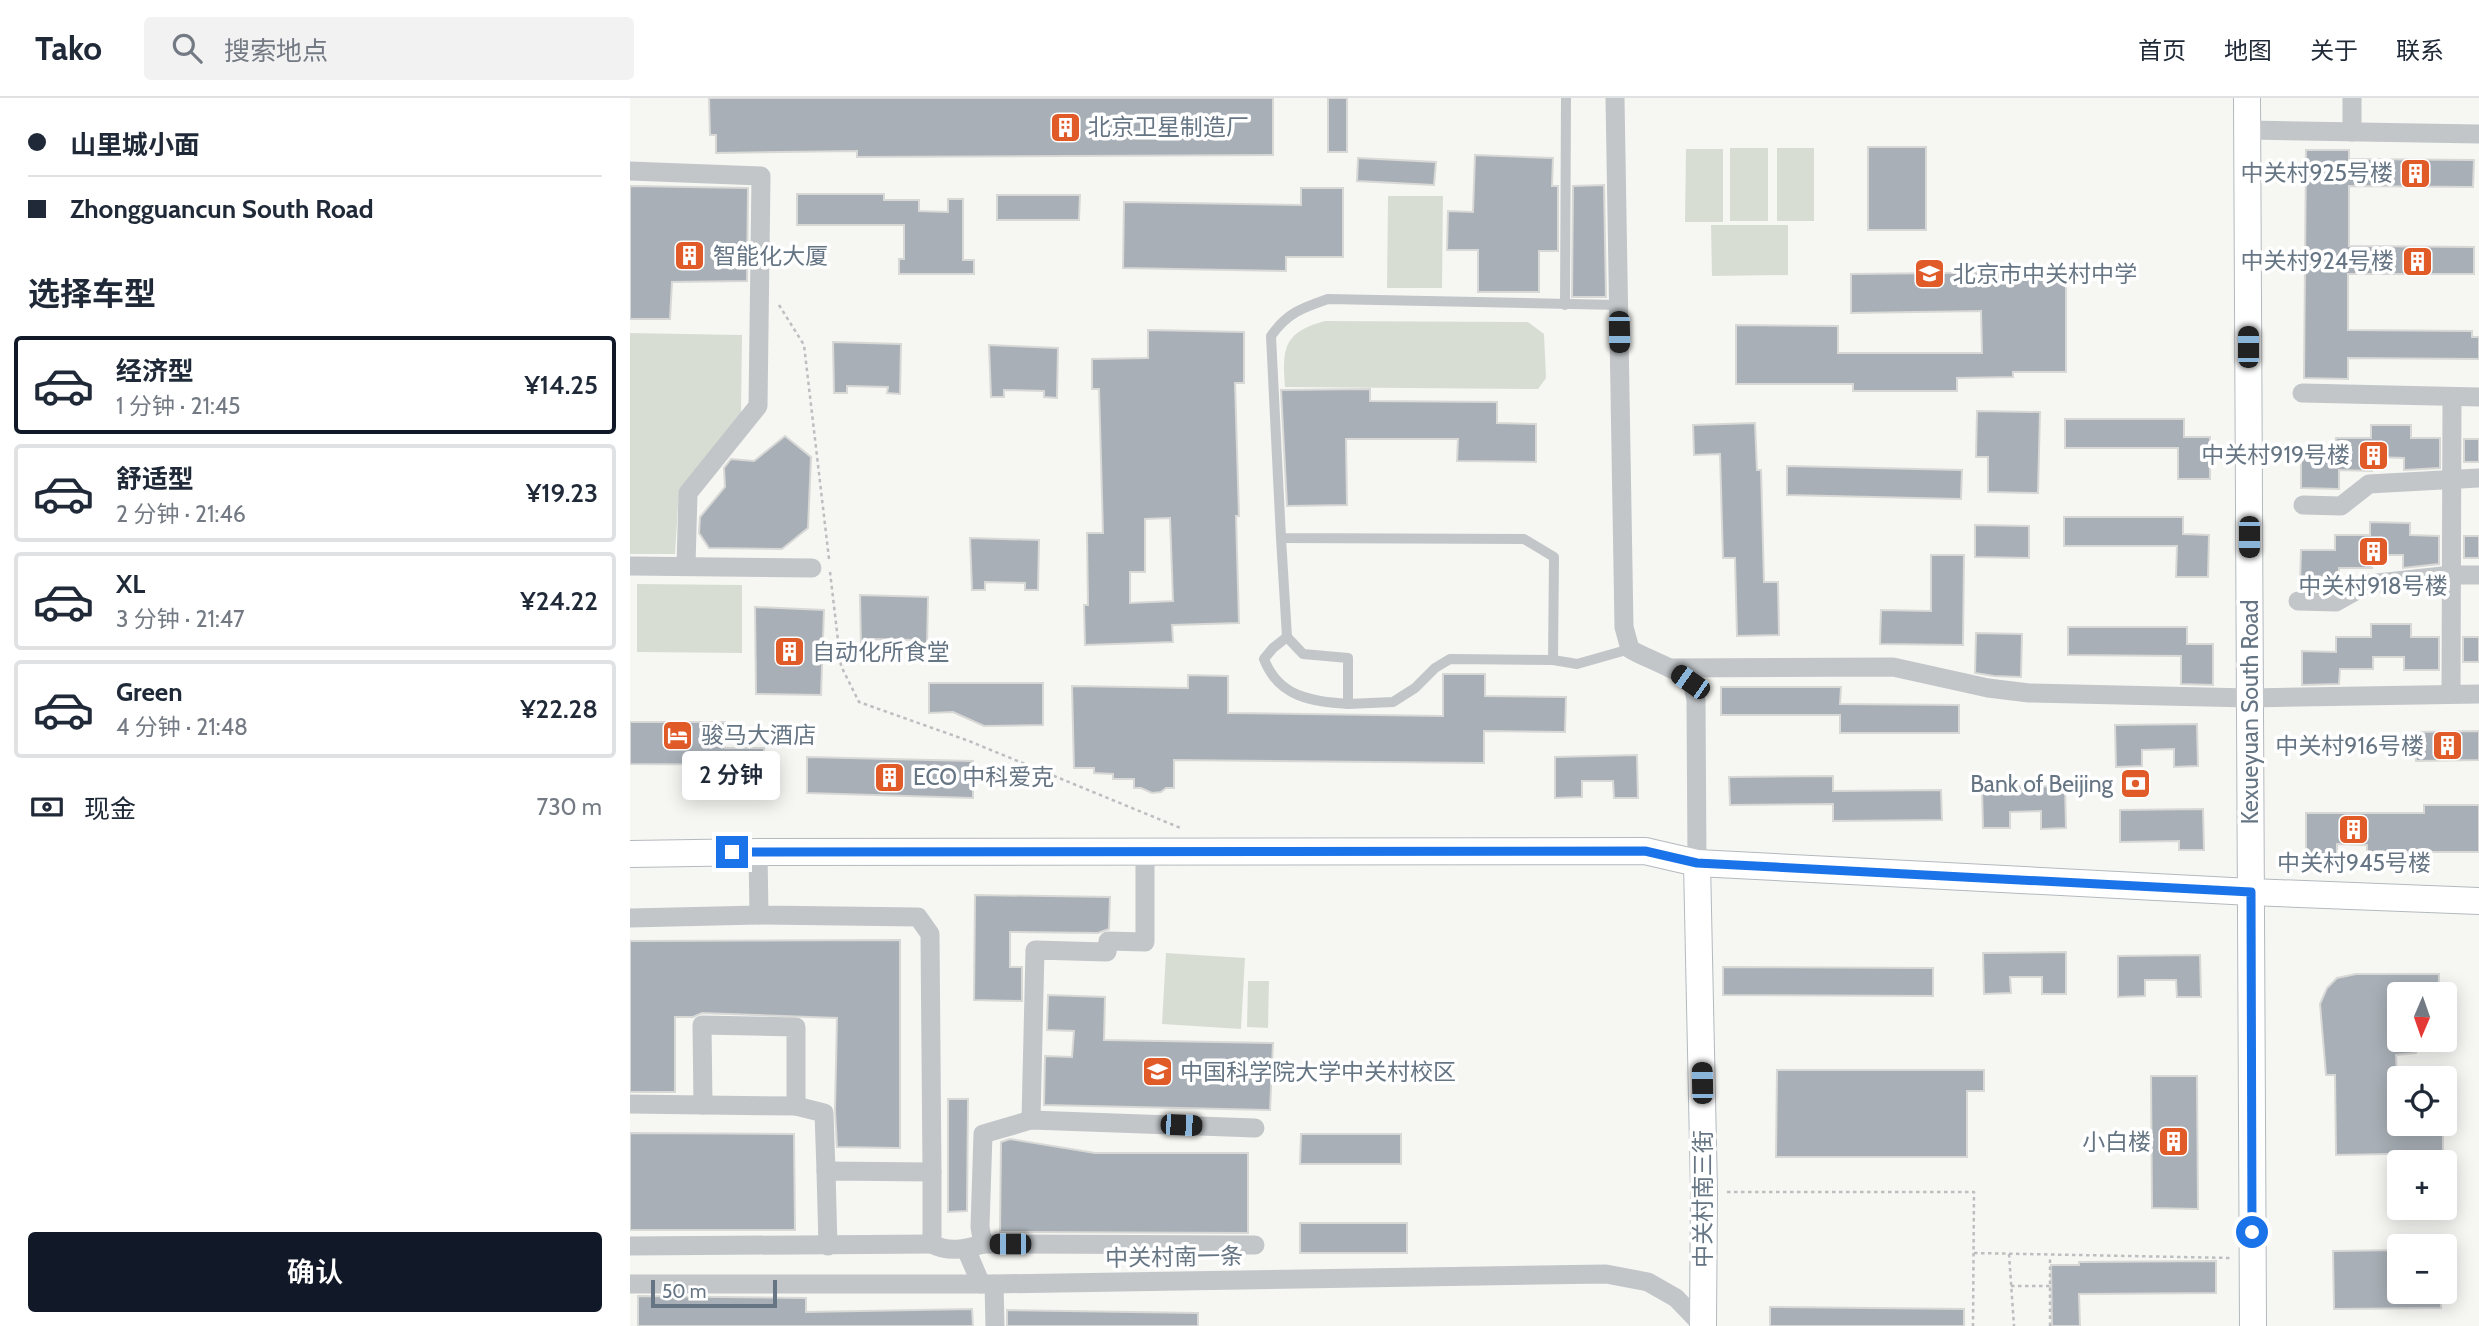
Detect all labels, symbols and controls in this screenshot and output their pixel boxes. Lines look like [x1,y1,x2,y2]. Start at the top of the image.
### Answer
search box [144,17,634,80]
text: Tako [35,28,102,68]
icon: search [168,29,206,67]
text: 搜索地点 [224,35,328,67]
text: 首页 [2138,36,2186,65]
text: 地图 [2224,36,2272,65]
text: 关于 [2310,36,2358,65]
text: 联系 [2396,36,2444,65]
building icon: 北京卫星制造厂 [1048,110,1082,144]
place label: 北京卫星制造厂 [1088,113,1249,141]
text: 山里城小面 [70,129,200,161]
building icon: 中关村925号楼 [2399,156,2433,190]
place label: 中关村925号楼 [2240,159,2393,187]
text: Zhongguancun South Road [70,193,374,225]
building icon: 智能化大厦 [673,239,707,273]
place label: 智能化大厦 [713,242,828,270]
building icon: 中关村924号楼 [2400,244,2434,278]
place label: 中关村924号楼 [2241,247,2394,275]
school or university icon: 北京市中关村中学 [1913,257,1947,291]
place label: 北京市中关村中学 [1953,260,2137,288]
text: 选择车型 [28,274,156,313]
car [1609,311,1630,353]
car [2238,326,2259,368]
icon: car [32,354,95,417]
text: 经济型 [116,355,194,387]
text: ¥14.25 [525,369,598,401]
text: 1 分钟 · 21:45 [116,392,241,420]
building icon: 中关村919号楼 [2356,438,2390,472]
place label: 中关村919号楼 [2201,441,2350,469]
icon: car [32,462,95,525]
text: 舒适型 [116,463,194,495]
text: ¥19.23 [526,477,598,509]
text: 2 分钟 · 21:46 [116,500,246,528]
car [2239,516,2260,558]
building icon: 中关村918号楼 [2356,535,2390,569]
text: XL [116,568,145,600]
icon: car [32,570,95,633]
place label: 中关村918号楼 [2298,572,2448,600]
text: ¥24.22 [520,585,598,617]
street label: Kexueyuan South Road [2236,600,2264,824]
text: 3 分钟 · 21:47 [116,605,245,633]
building icon: 自动化所食堂 [772,635,806,669]
place label: 自动化所食堂 [812,638,950,666]
car [1667,661,1714,703]
text: Green [116,676,183,708]
icon: car [32,678,95,741]
text: ¥22.28 [520,693,598,725]
text: 4 分钟 · 21:48 [116,713,248,741]
hotel icon: 骏马大酒店 [661,718,695,752]
place label: 骏马大酒店 [701,721,816,749]
building icon: 中关村916号楼 [2430,729,2464,763]
place label: 中关村916号楼 [2275,732,2424,760]
callout: 2 分钟 [683,750,781,800]
building icon: ECO 中科爱克 [873,760,907,794]
text: 2 分钟 [699,761,763,789]
place label: ECO 中科爱克 [913,763,1054,791]
bank icon: Bank of Beijing [2119,767,2153,801]
place label: Bank of Beijing [1970,770,2114,798]
icon: cash [28,788,66,826]
text: 现金 [84,793,136,825]
text: 730 m [537,793,602,821]
building icon: 中关村945号楼 [2337,812,2371,846]
route end [716,836,748,868]
place label: 中关村945号楼 [2277,849,2431,877]
north arrow [2387,982,2457,1052]
map controls [2387,982,2457,1304]
school or university icon: 中国科学院大学中关村校区 [1140,1055,1174,1089]
place label: 中国科学院大学中关村校区 [1180,1058,1456,1086]
car [1692,1062,1713,1104]
button: locate [2387,1066,2457,1136]
car [1160,1114,1203,1136]
building icon: 小白楼 [2157,1125,2191,1159]
place label: 小白楼 [2082,1128,2151,1156]
street label: 中关村南三街 [1689,1130,1717,1268]
button: + [2387,1150,2457,1220]
route start [2236,1216,2268,1248]
button: 确认 [28,1232,602,1312]
car [990,1234,1032,1255]
button: − [2387,1234,2457,1304]
street label: 中关村南一条 [1105,1242,1243,1272]
scale bar [651,1277,777,1309]
text: 50 m [662,1280,706,1303]

